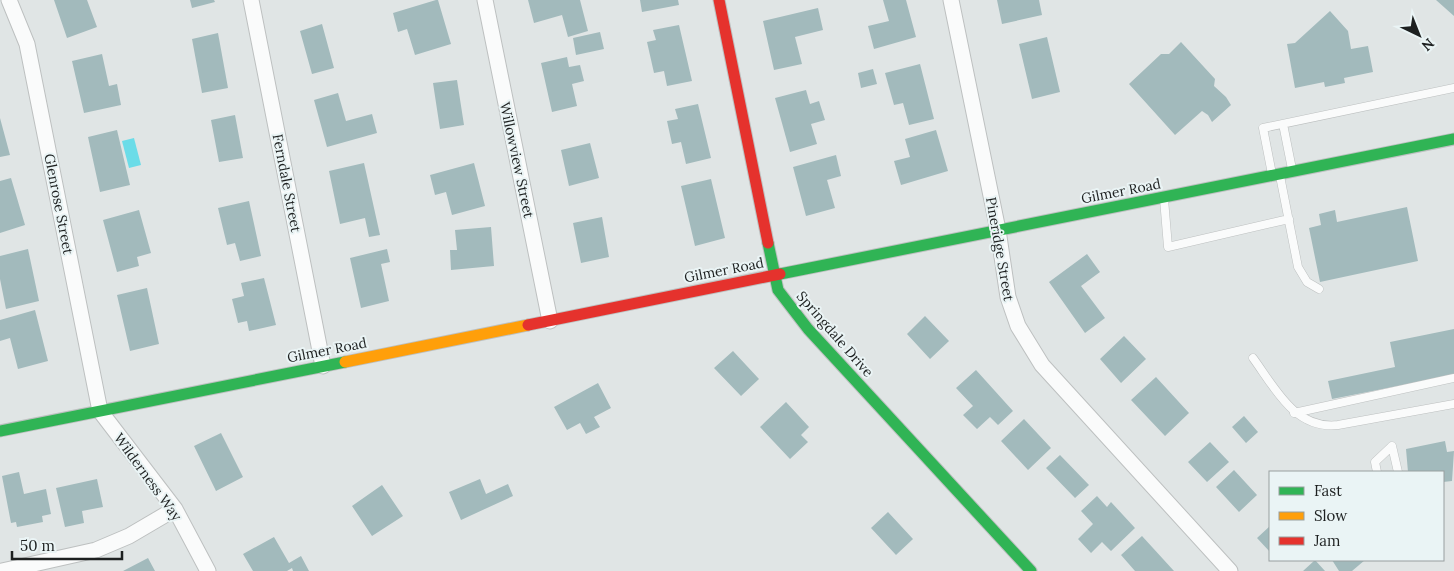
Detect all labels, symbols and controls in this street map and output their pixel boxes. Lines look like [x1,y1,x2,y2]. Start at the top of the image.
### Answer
north arrow [1394,10,1444,60]
text: N [1418,34,1438,55]
street label: Willowview Street [496,100,538,220]
street label: Ferndale Street [269,132,305,234]
street label: Glenrose Street [40,152,78,256]
street label: Gilmer Road [1080,174,1162,208]
street label: Pineridge Street [982,195,1018,303]
street label: Gilmer Road [683,253,765,287]
street label: Springdale Drive [793,287,878,381]
street label: Gilmer Road [286,333,368,367]
street label: Wilderness Way [110,430,186,525]
legend [1269,471,1444,561]
text: Fast [1314,481,1342,500]
text: Slow [1314,506,1347,525]
scale bar [12,528,122,560]
text: Jam [1313,531,1341,550]
text: 50 m [20,536,55,555]

